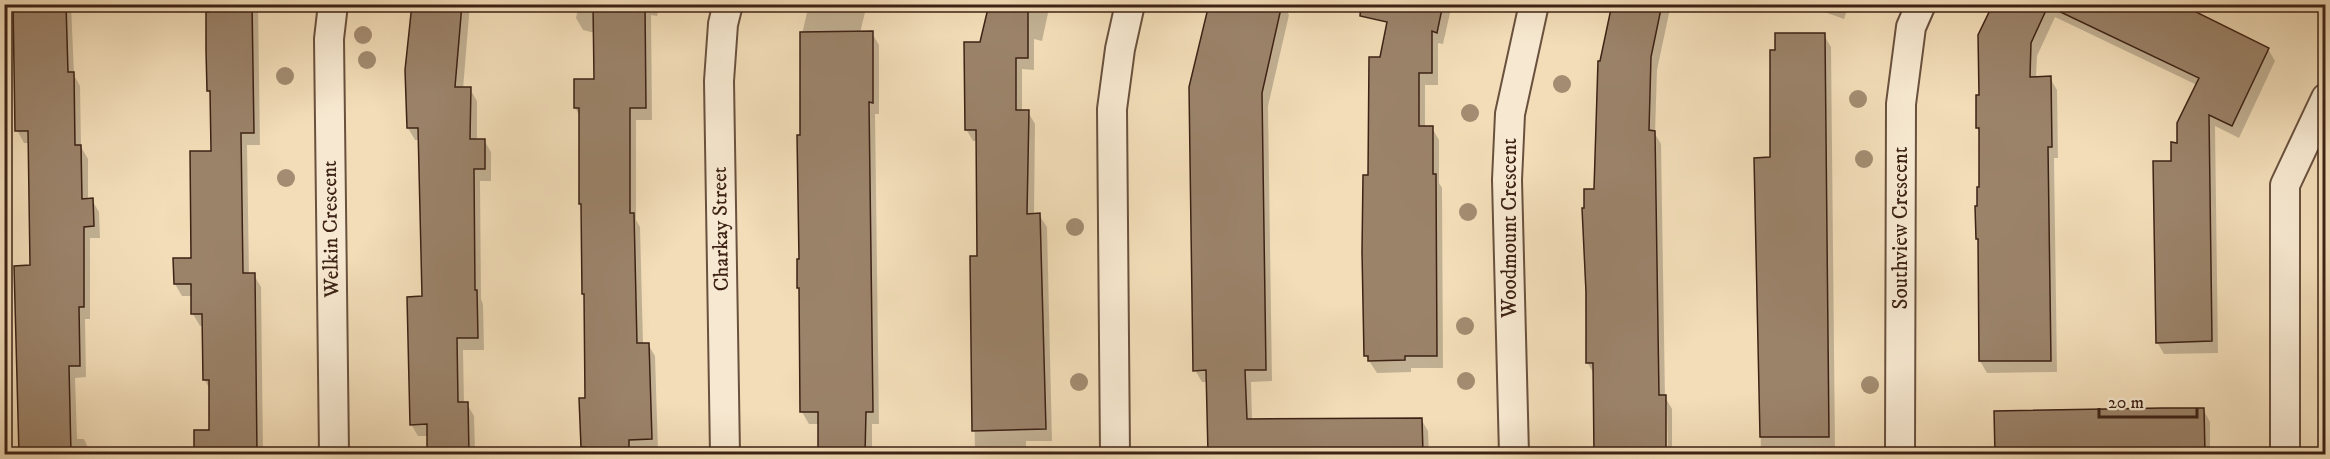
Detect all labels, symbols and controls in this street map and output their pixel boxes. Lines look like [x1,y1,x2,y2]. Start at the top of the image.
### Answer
street label: Woodmount Crescent [1497,138,1523,319]
street label: Southview Crescent [1888,146,1914,309]
street label: Welkin Crescent [317,160,345,299]
street label: Charkay Street [707,166,735,292]
scale bar [2099,381,2196,419]
text: 20 m [2108,392,2144,414]

